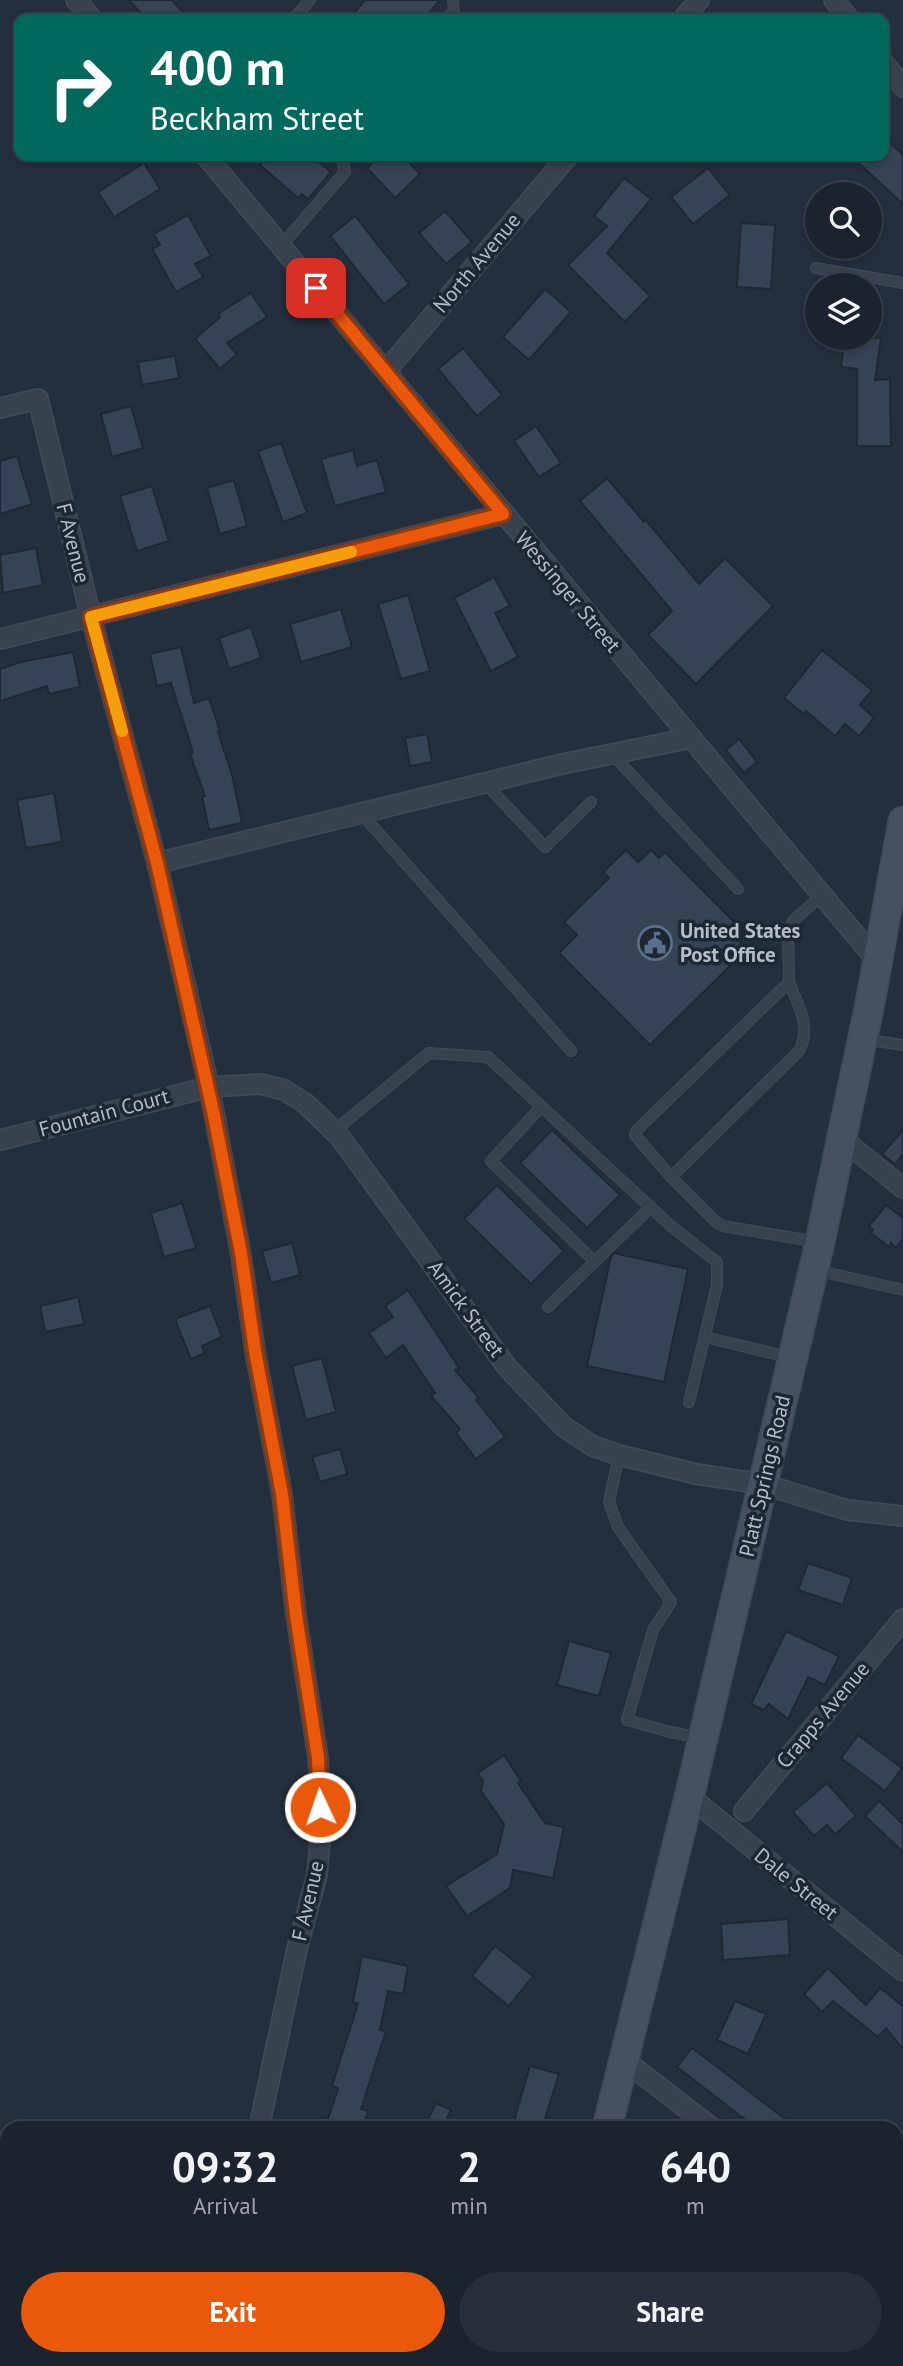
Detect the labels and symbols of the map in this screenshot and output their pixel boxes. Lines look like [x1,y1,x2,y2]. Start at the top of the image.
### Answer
street label: North Avenue [427,207,526,318]
pin [286,258,346,318]
street label: F Avenue [51,500,96,586]
street label: Wessinger Street [510,525,627,658]
place label: United States Post Office [680,917,801,968]
public building icon: United States Post Office [636,924,674,962]
street label: Fountain Court [36,1082,172,1143]
street label: Amick Street [422,1255,511,1362]
street label: Platt Springs Road [733,1392,796,1559]
street label: Crapps Avenue [770,1656,875,1774]
position arrow [283,1770,357,1844]
street label: Dale Street [749,1842,844,1926]
street label: F Avenue [285,1858,330,1944]

